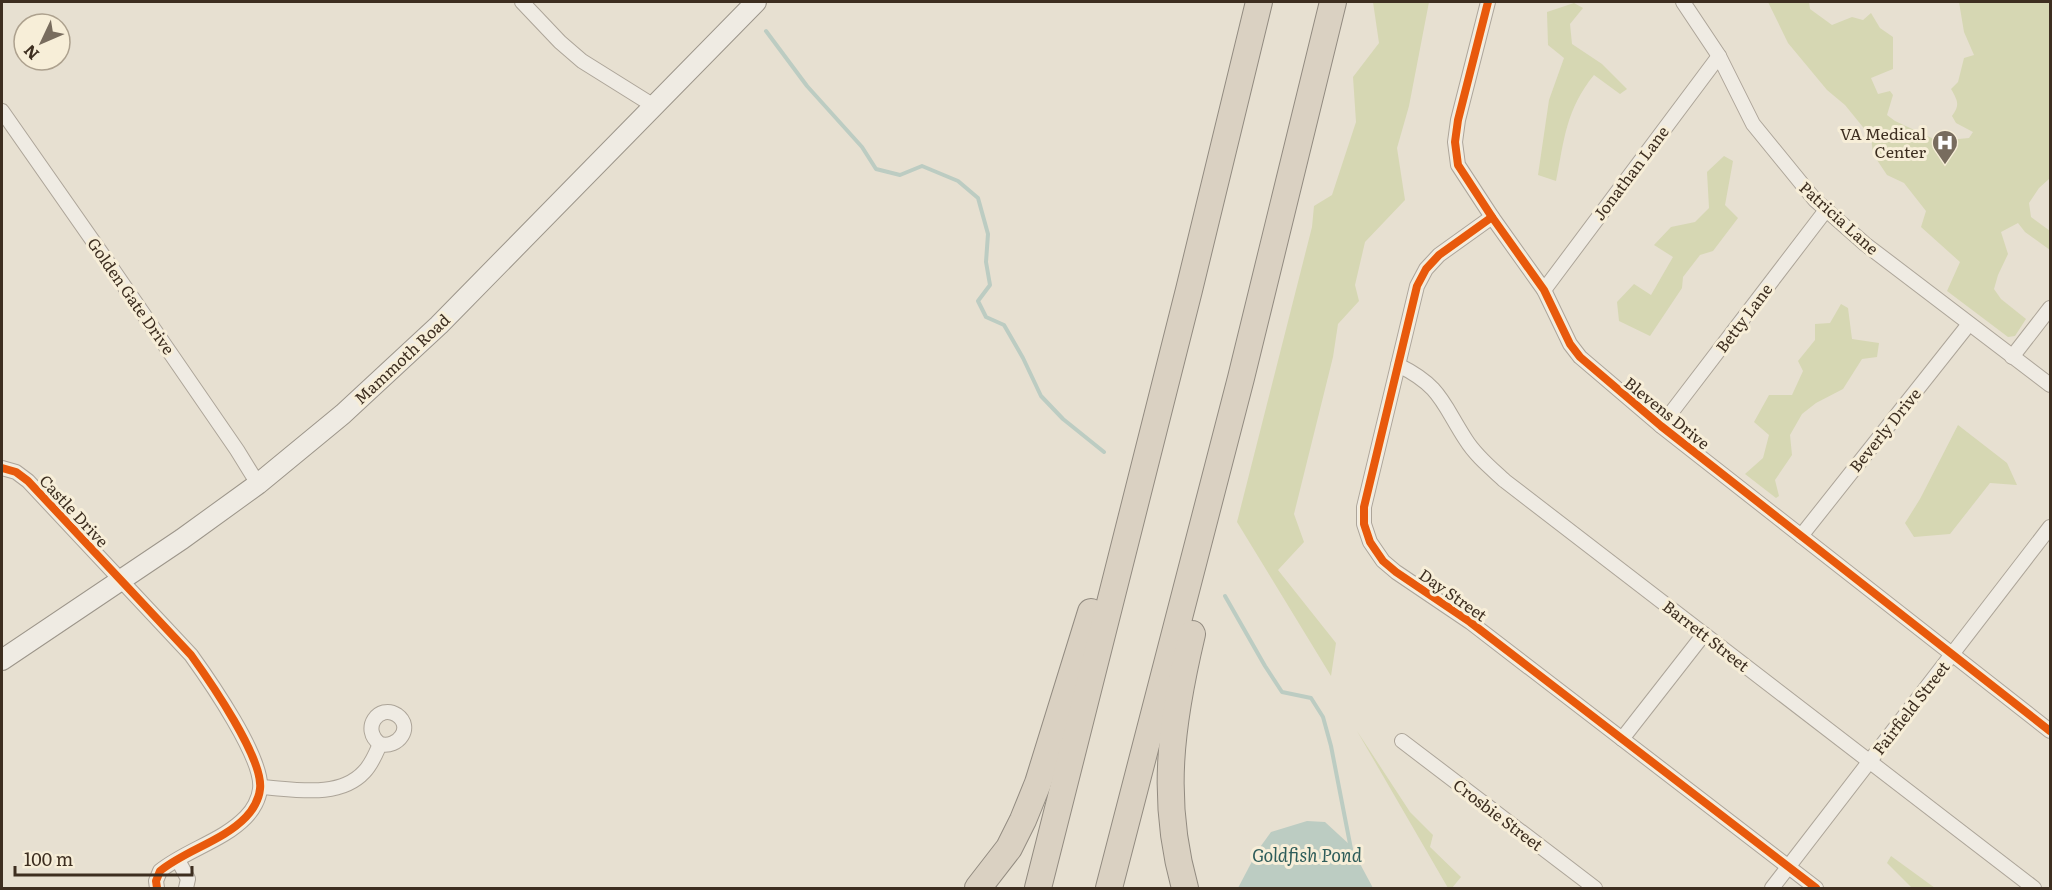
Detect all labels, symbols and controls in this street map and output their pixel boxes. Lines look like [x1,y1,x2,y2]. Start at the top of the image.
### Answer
north arrow [12,12,72,72]
text: N [17,40,44,66]
street label: Jonathan Lane [1587,120,1674,225]
place label: VA Medical Center [1840,121,1926,163]
hospital icon: VA Medical Center [1930,128,1960,166]
street label: Patricia Lane [1795,175,1885,259]
street label: Golden Gate Drive [82,232,181,359]
street label: Betty Lane [1709,278,1777,357]
street label: Mammoth Road [348,307,455,409]
street label: Blevens Drive [1620,370,1716,454]
street label: Beverly Drive [1843,382,1926,477]
street label: Castle Drive [35,469,115,552]
street label: Day Street [1415,562,1493,627]
street label: Barrett Street [1658,594,1755,677]
street label: Fairfield Street [1866,655,1955,759]
street label: Crosbie Street [1449,772,1549,856]
scale bar [15,839,192,877]
water label: Goldfish Pond [1252,841,1363,868]
text: 100 m [24,845,73,872]

